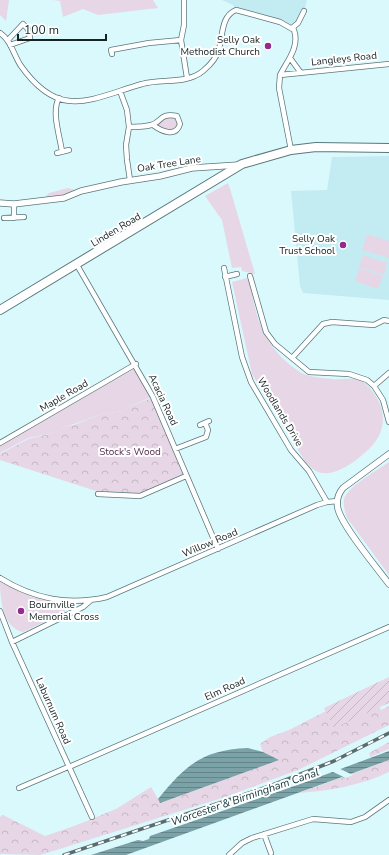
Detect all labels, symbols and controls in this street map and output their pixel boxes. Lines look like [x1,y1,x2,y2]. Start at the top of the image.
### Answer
scale bar [18,16,106,42]
text: 100 m [24,22,59,38]
place label: Selly Oak Methodist Church [181,33,261,59]
marker: Selly Oak Methodist Church [263,41,273,51]
street label: Langleys Road [310,49,378,69]
street label: Oak Tree Lane [136,152,202,176]
street label: Linden Road [88,209,144,250]
place label: Selly Oak Trust School [279,232,336,258]
marker: Selly Oak Trust School [338,240,348,250]
street label: Acacia Road [145,372,181,428]
street label: Woodlands Drive [254,375,306,449]
street label: Maple Road [37,376,91,415]
park label: Stock's Wood [99,445,161,459]
street label: Willow Road [180,525,240,561]
place label: Bournville Memorial Cross [29,598,99,624]
marker: Bournville Memorial Cross [16,606,26,616]
street label: Elm Road [202,674,248,704]
street label: Laburnum Road [32,676,74,747]
water label: Worcester & Birmingham Canal [169,765,321,829]

